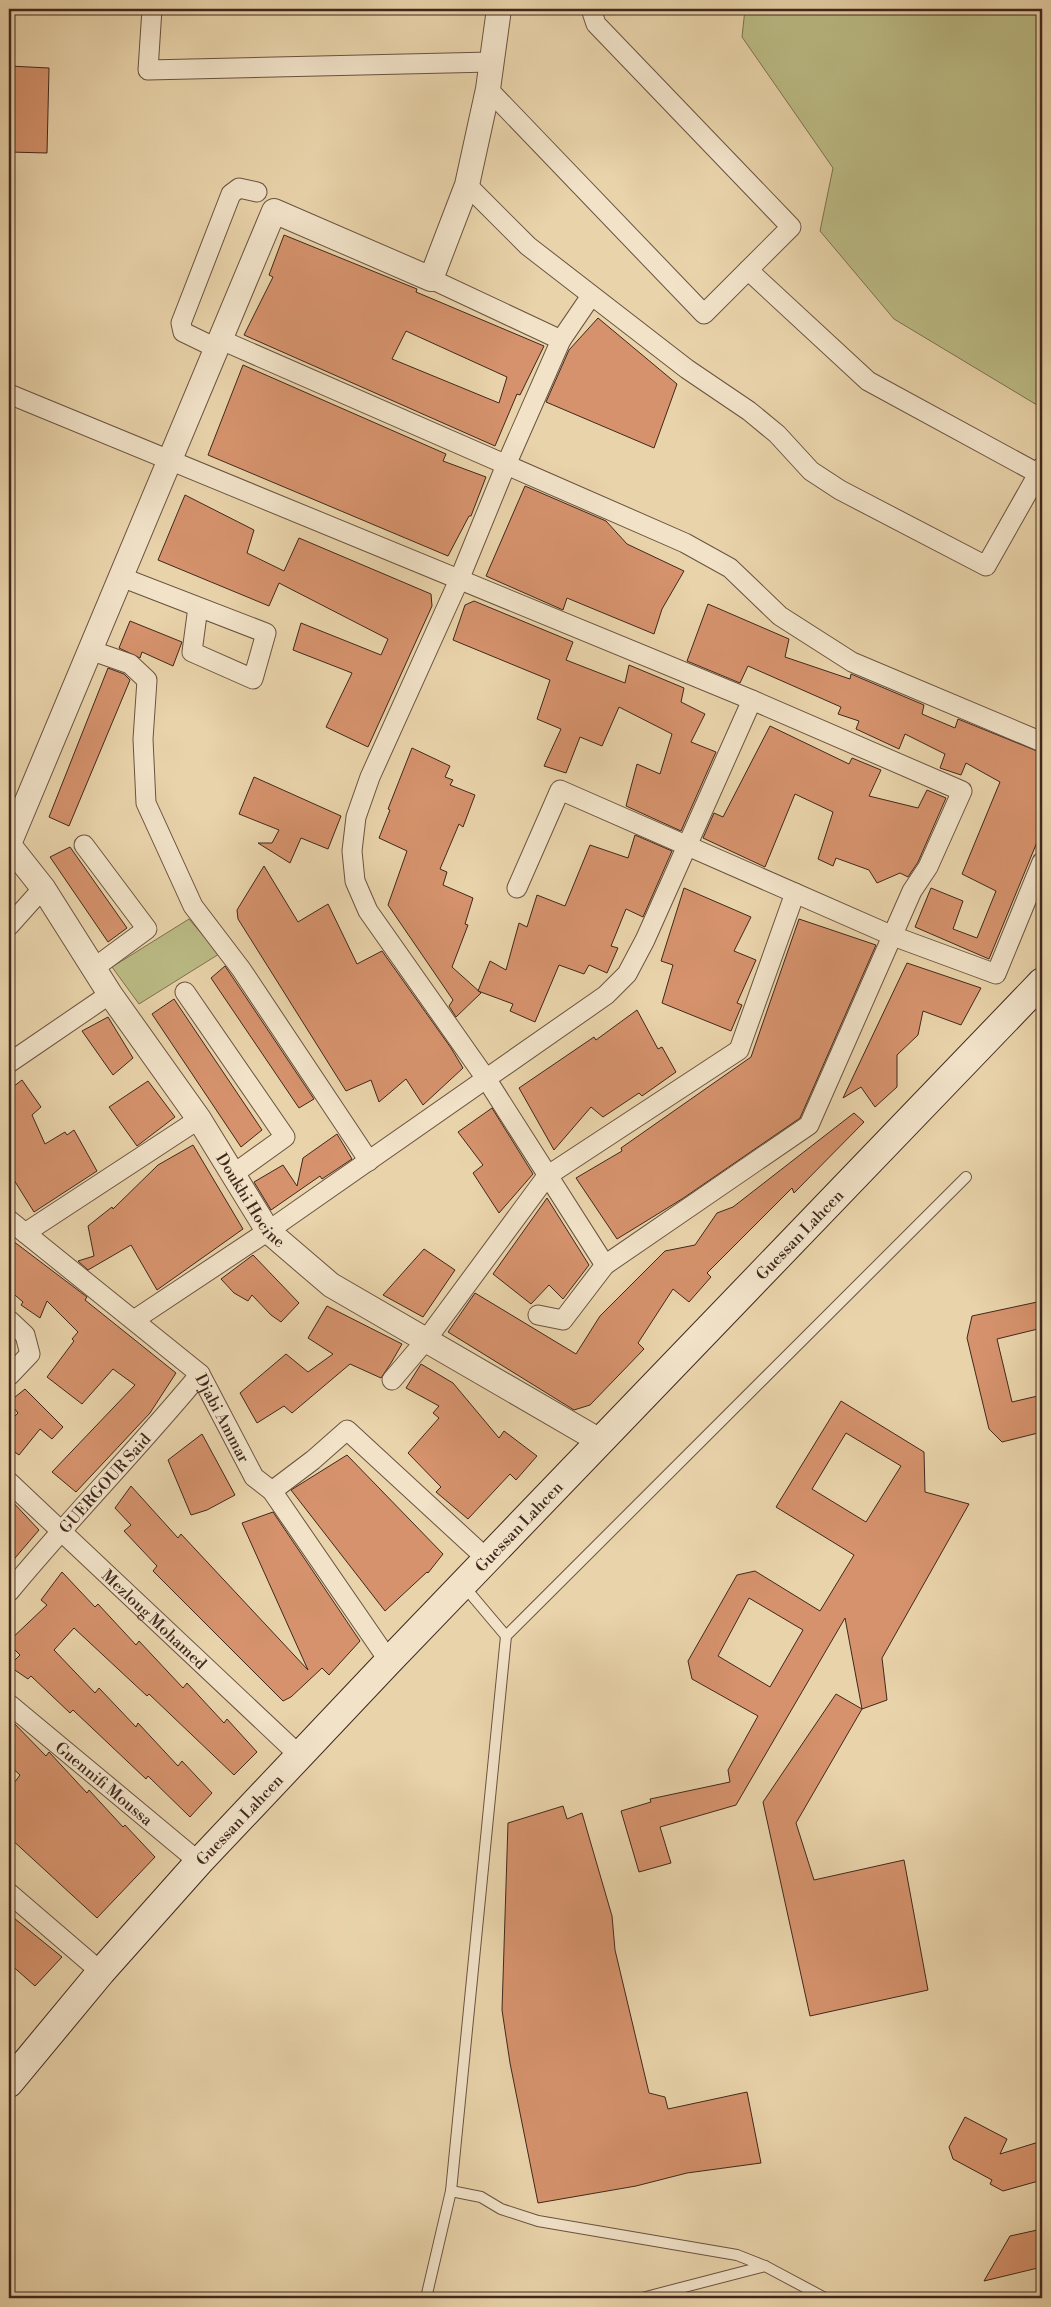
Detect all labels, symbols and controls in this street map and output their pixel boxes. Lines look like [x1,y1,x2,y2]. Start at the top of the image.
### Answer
street label: Doukhi Hocine [211,1150,289,1252]
street label: Guessan Lahcen [752,1185,848,1285]
street label: Djabi Ammar [191,1371,254,1466]
street label: GUERGOUR Said [55,1429,155,1538]
street label: Guessan Lahcen [471,1477,568,1576]
street label: Mezloug Mohamed [97,1566,210,1674]
street label: Guennifi Moussa [51,1738,157,1831]
street label: Guessan Lahcen [192,1770,288,1870]

